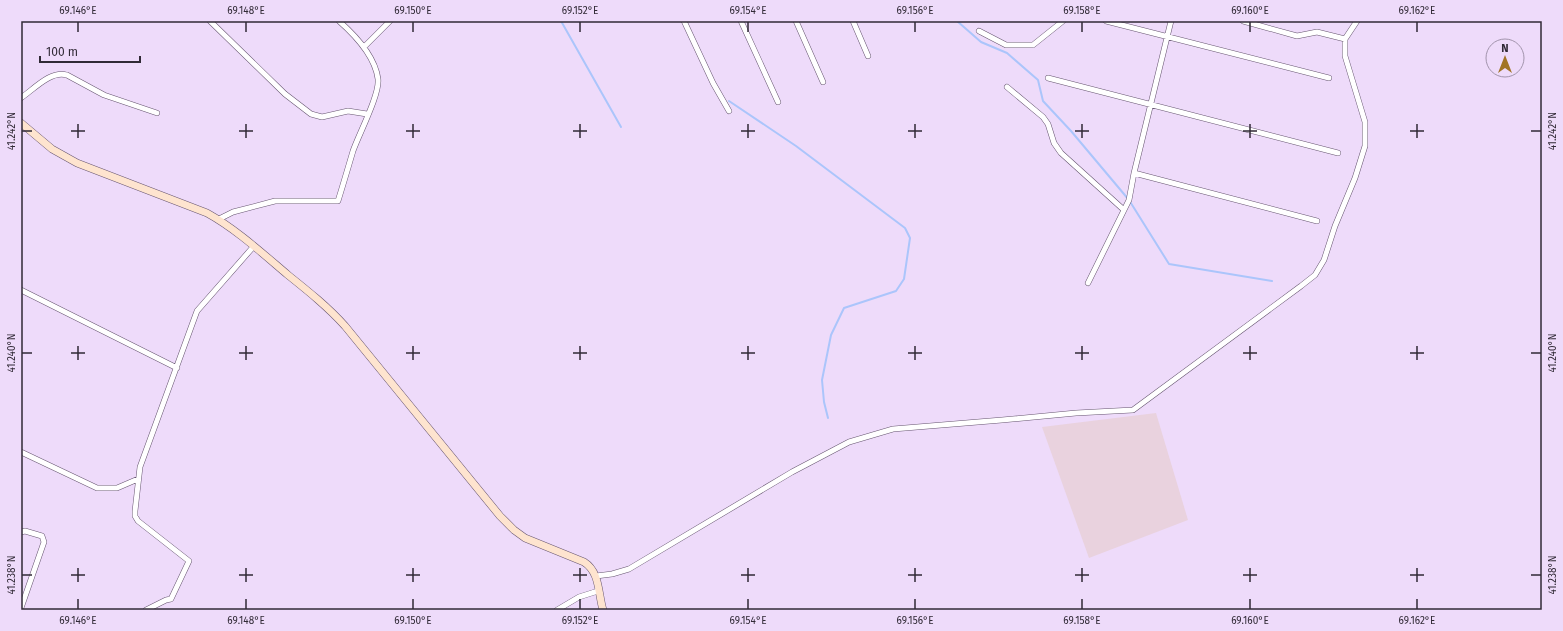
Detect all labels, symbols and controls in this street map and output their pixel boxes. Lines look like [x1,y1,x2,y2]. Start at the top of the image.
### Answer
text: 69.146°E [59,5,97,17]
text: 69.148°E [227,5,265,17]
text: 69.150°E [394,5,432,17]
text: 69.152°E [562,5,598,17]
text: 69.154°E [729,5,767,17]
text: 69.156°E [897,5,933,17]
text: 69.158°E [1063,5,1101,17]
text: 69.160°E [1231,5,1269,17]
text: 69.162°E [1399,5,1435,17]
scale bar [40,38,140,64]
north arrow [1485,38,1525,78]
text: N [1501,42,1509,55]
text: 100 m [46,45,78,59]
text: 41.242°N [6,112,18,150]
text: 41.242°N [1547,112,1559,150]
text: 41.240°N [6,333,18,373]
text: 41.240°N [1547,333,1559,373]
text: 41.238°N [6,556,18,594]
text: 41.238°N [1547,556,1559,594]
text: 69.146°E [59,615,97,627]
text: 69.148°E [227,615,265,627]
text: 69.150°E [394,615,432,627]
text: 69.152°E [562,615,598,627]
text: 69.154°E [729,615,767,627]
text: 69.156°E [897,615,933,627]
text: 69.158°E [1063,615,1101,627]
text: 69.160°E [1231,615,1269,627]
text: 69.162°E [1399,615,1435,627]

